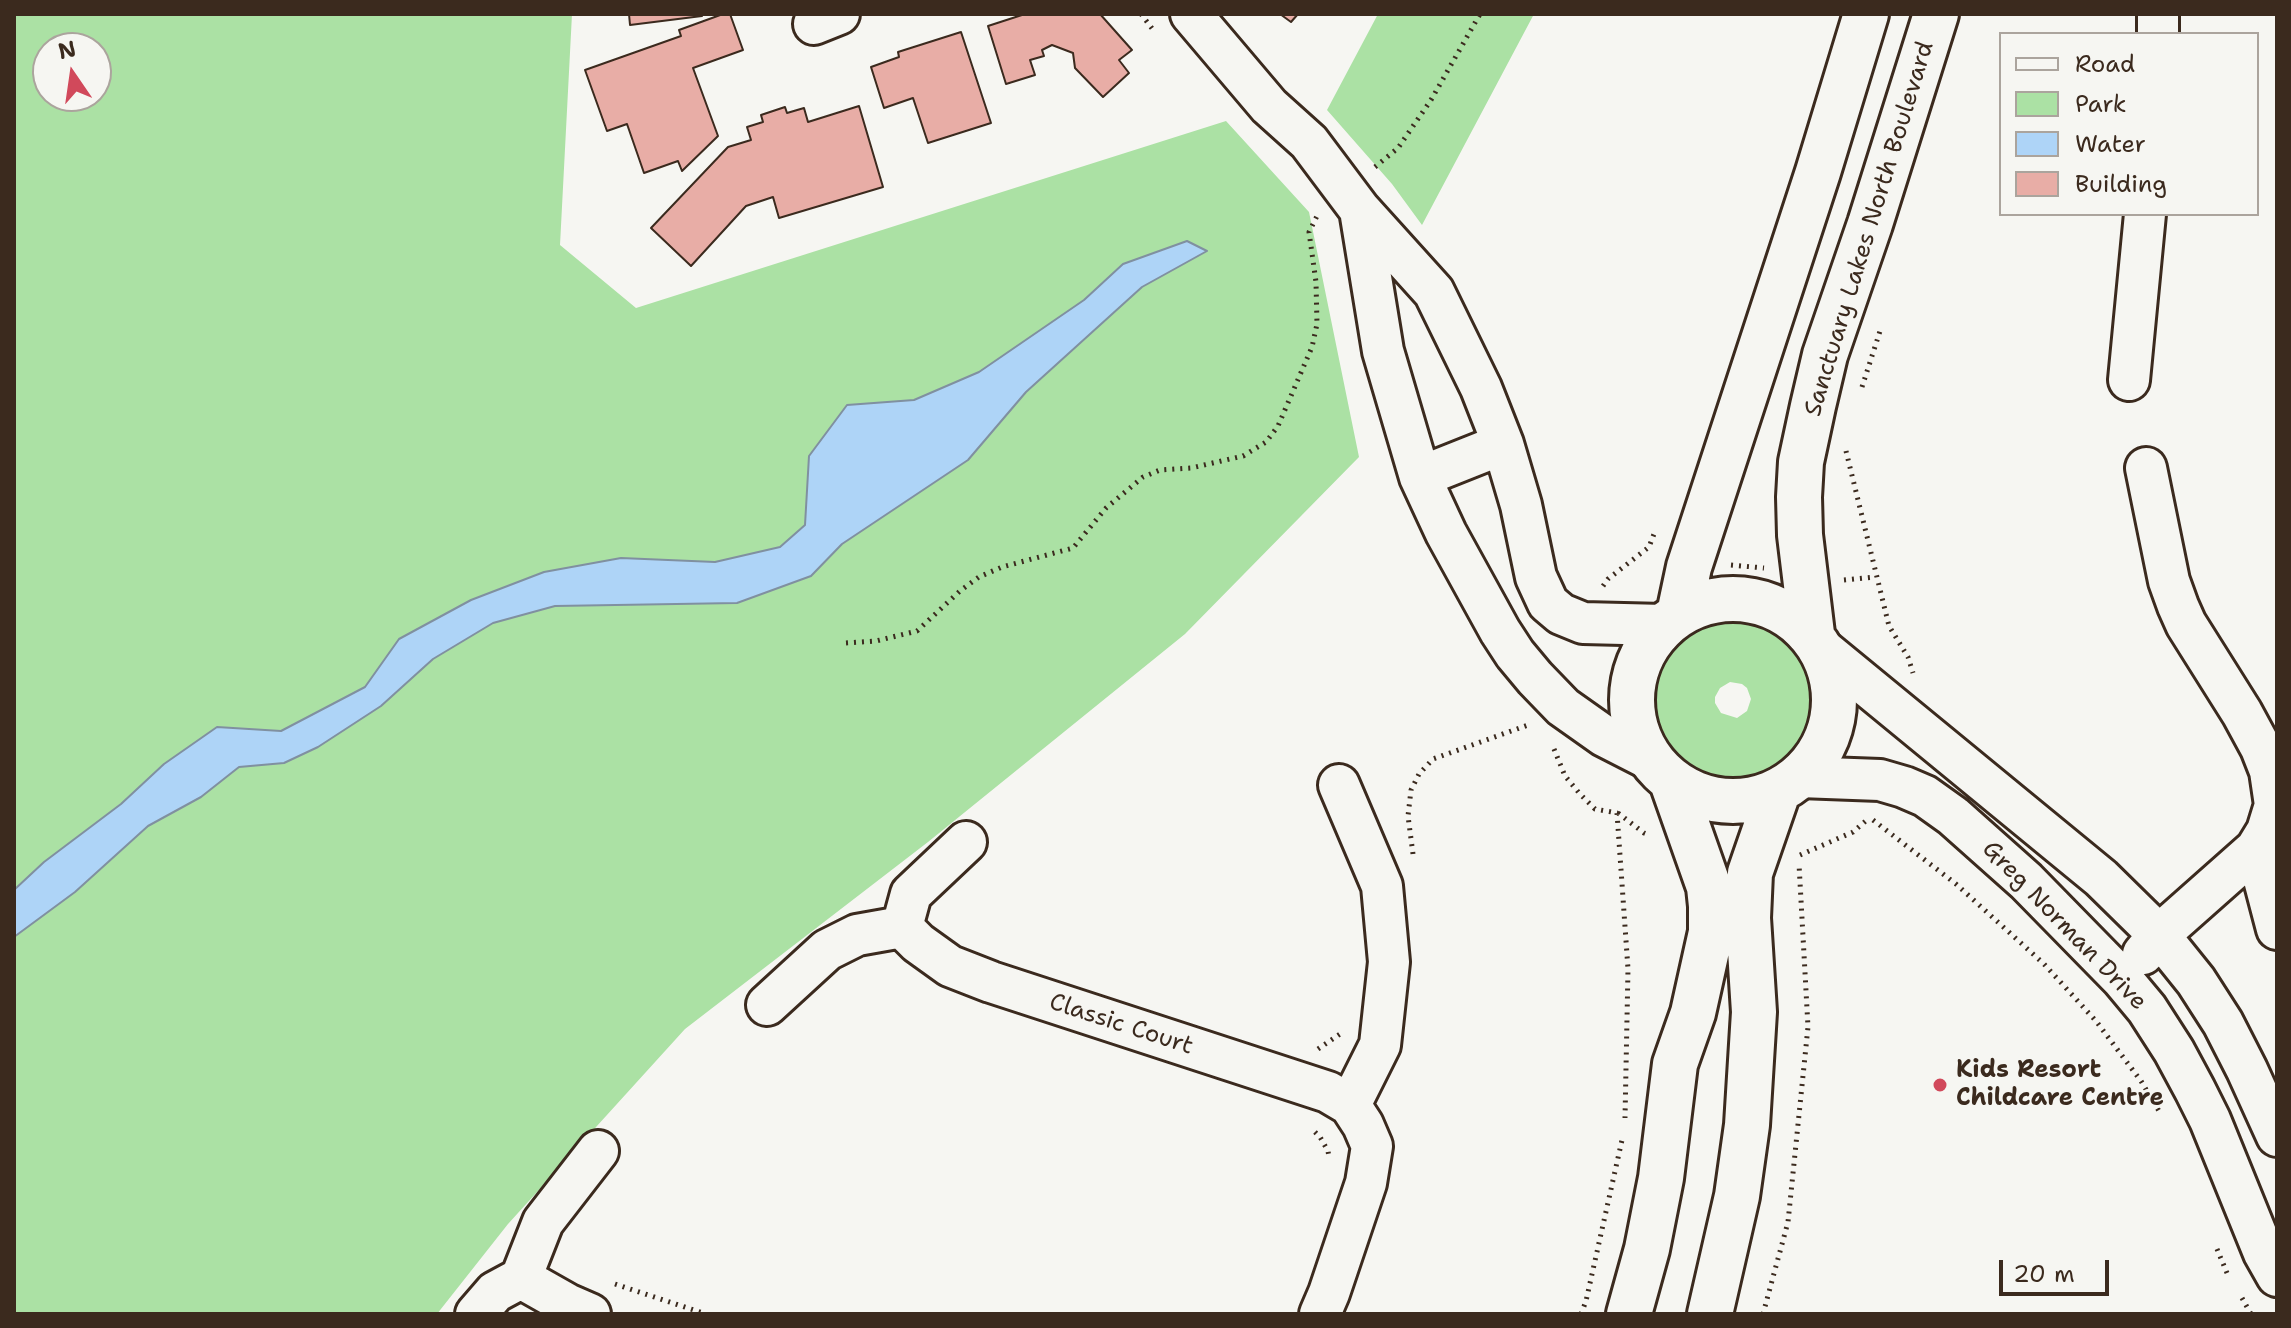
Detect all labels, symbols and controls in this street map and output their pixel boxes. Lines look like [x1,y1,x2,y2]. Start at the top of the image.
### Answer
north arrow [32,32,112,112]
legend [1999,32,2259,216]
text: N [55,34,79,66]
street label: Sanctuary Lakes North Boulevard [1799,38,1941,420]
text: Road [2075,48,2135,80]
text: Park [2075,88,2127,120]
text: Water [2075,128,2146,160]
text: Building [2075,168,2167,200]
street label: Greg Norman Drive [1976,835,2152,1017]
street label: Classic Court [1045,988,1197,1062]
place label: Kids Resort Childcare Centre [1956,1057,2164,1113]
marker: Kids Resort Childcare Centre [1931,1076,1949,1094]
scale bar [2003,1244,2113,1294]
text: 20 m [2013,1258,2075,1290]

